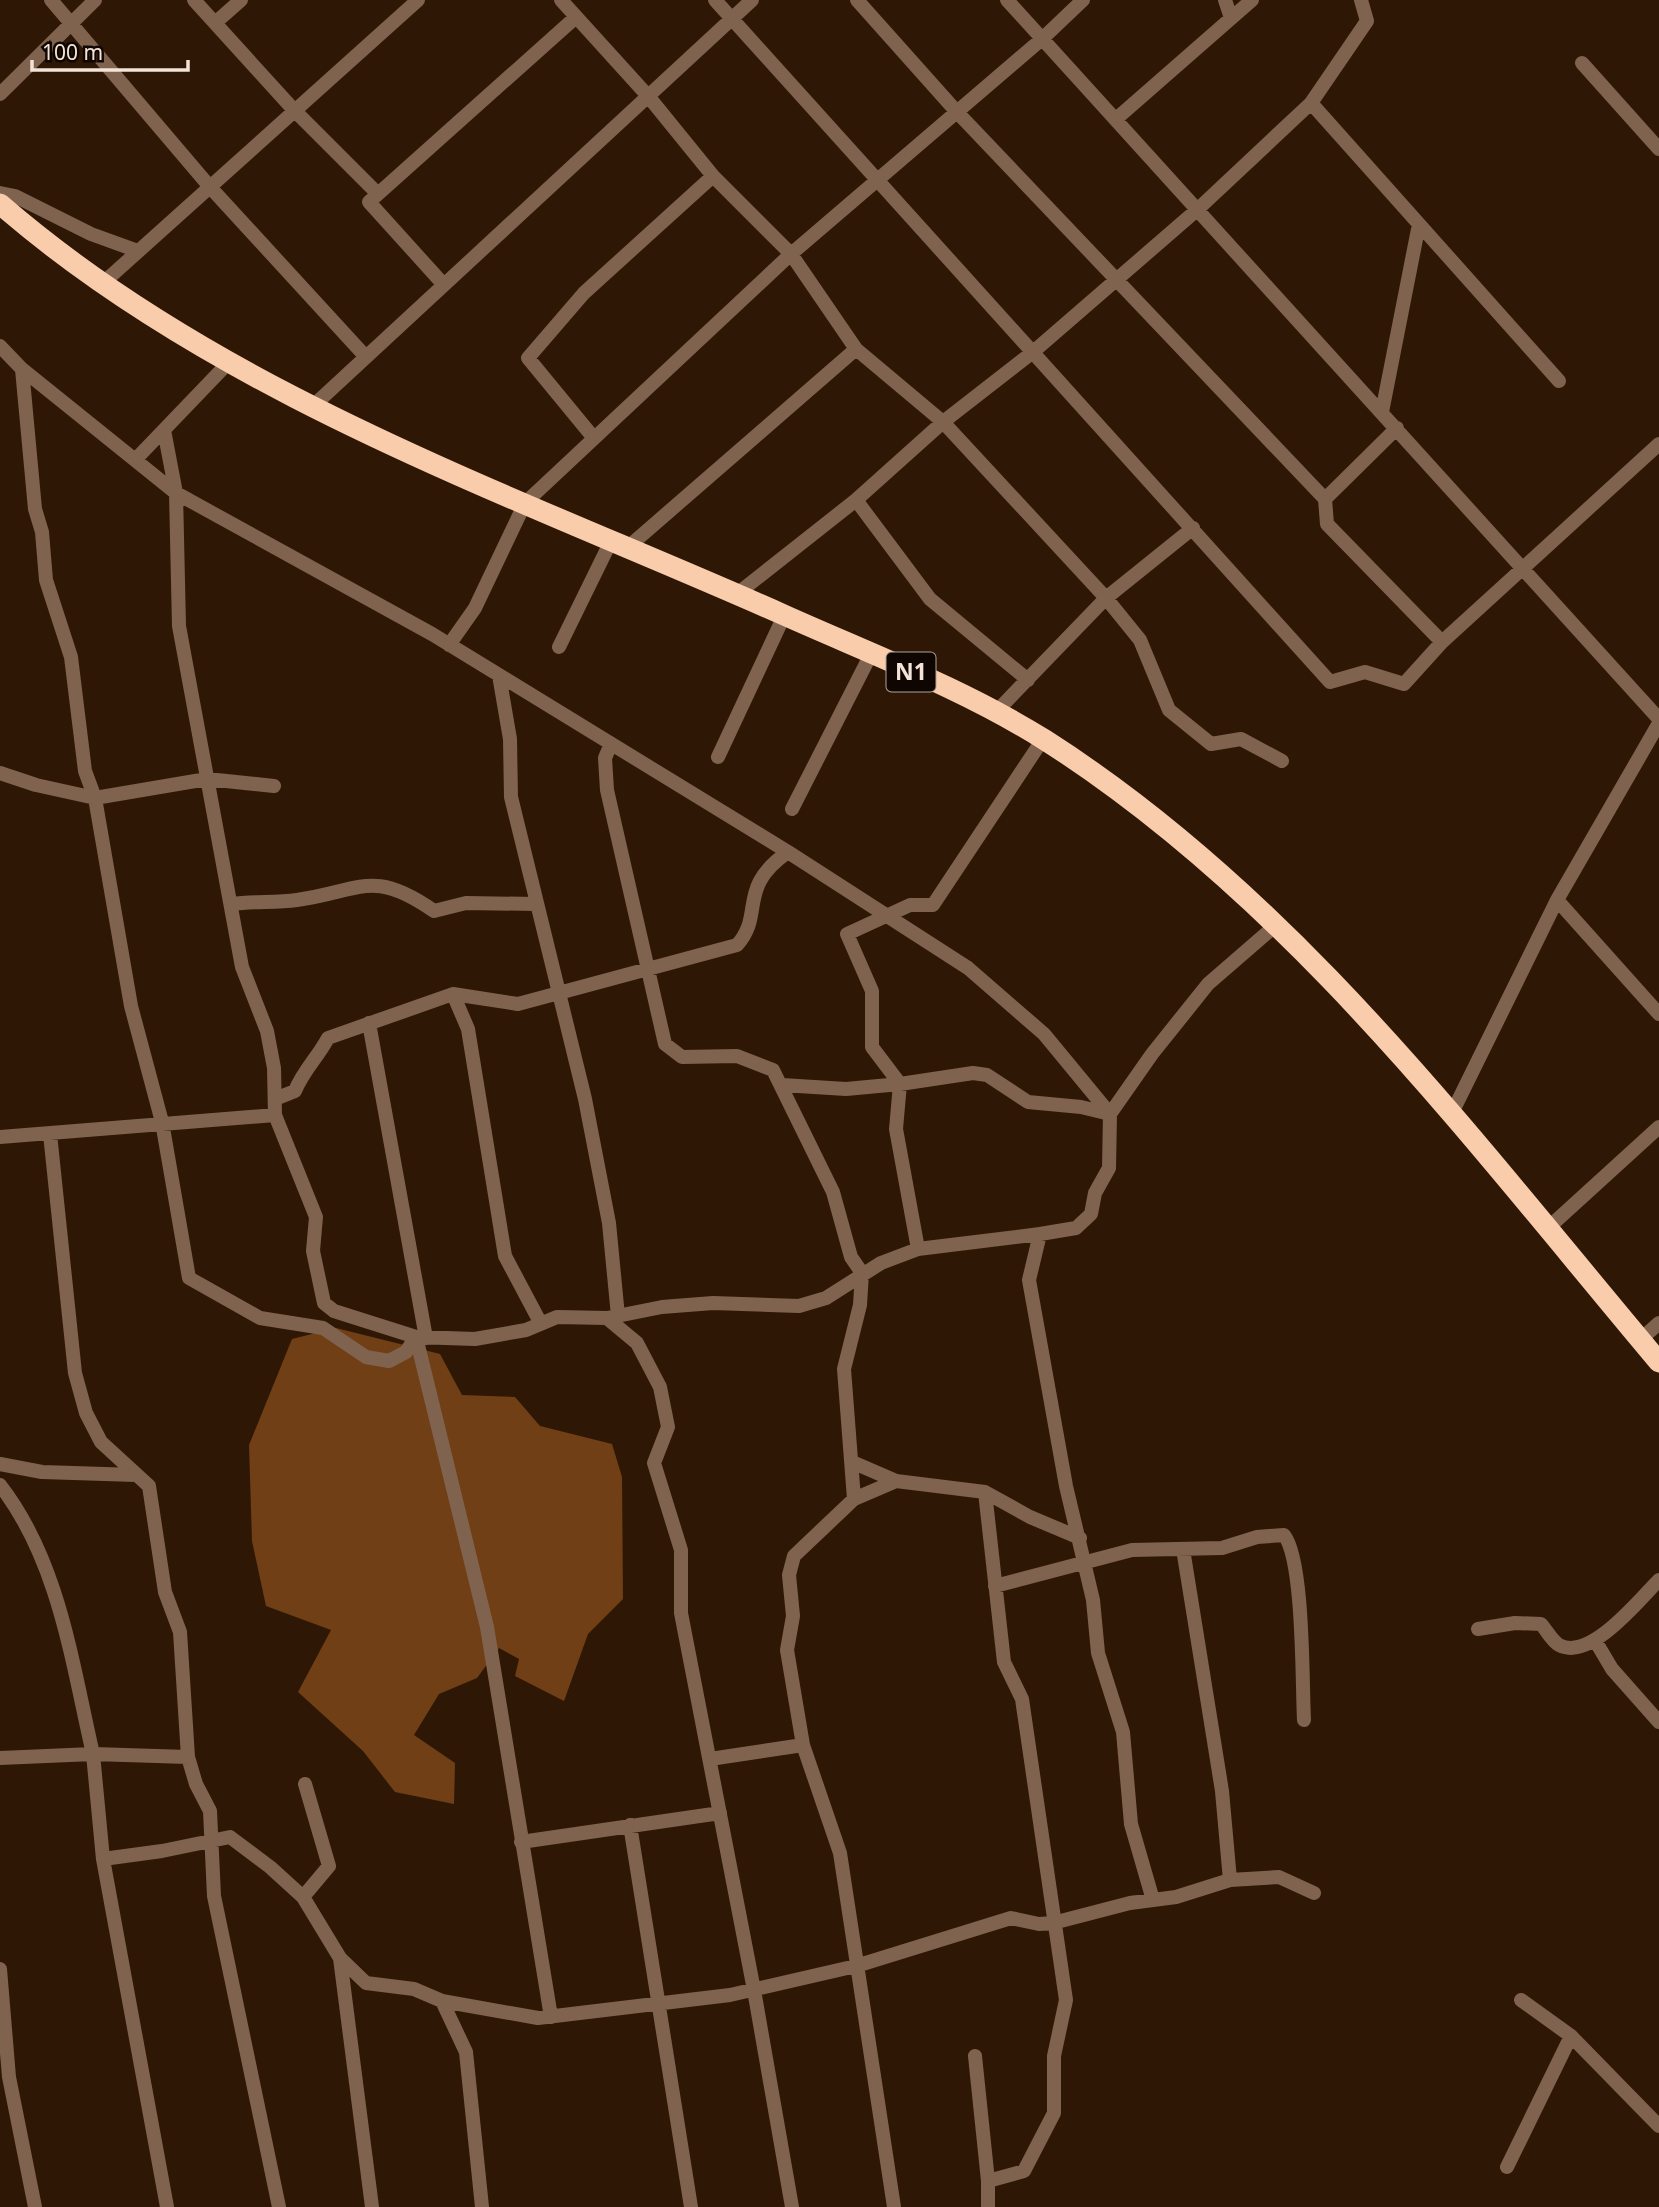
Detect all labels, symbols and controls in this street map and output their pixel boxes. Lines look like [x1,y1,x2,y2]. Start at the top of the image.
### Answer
scale bar [32,28,187,72]
text: 100 m [42,38,103,66]
road number: N1 [886,652,936,692]

